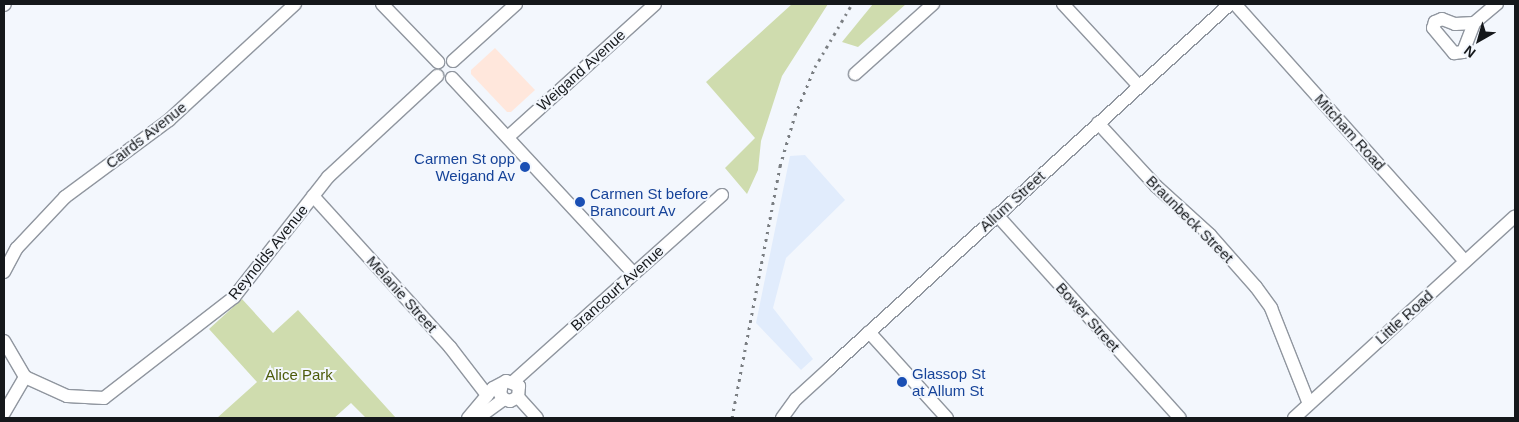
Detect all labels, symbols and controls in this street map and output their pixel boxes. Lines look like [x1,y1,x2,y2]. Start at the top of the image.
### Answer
north arrow [1454,15,1504,65]
street label: Weigand Avenue [533,25,629,115]
text: N [1461,42,1479,61]
street label: Mitcham Road [1311,90,1389,174]
street label: Cairds Avenue [102,98,190,172]
place label: Carmen St opp Weigand Av [414,149,515,184]
marker: Carmen St opp Weigand Av [519,161,531,173]
street label: Allum Street [976,167,1048,235]
street label: Braunbeck Street [1143,172,1237,266]
place label: Carmen St before Brancourt Av [590,184,708,219]
marker: Carmen St before Brancourt Av [574,196,586,208]
street label: Reynolds Avenue [224,201,312,303]
street label: Brancourt Avenue [566,241,668,335]
street label: Melanie Street [363,252,441,336]
street label: Bower Street [1052,279,1124,355]
street label: Little Road [1371,286,1437,348]
place label: Glassop St at Allum St [912,364,985,399]
park label: Alice Park [265,366,333,384]
marker: Glassop St at Allum St [896,376,908,388]

